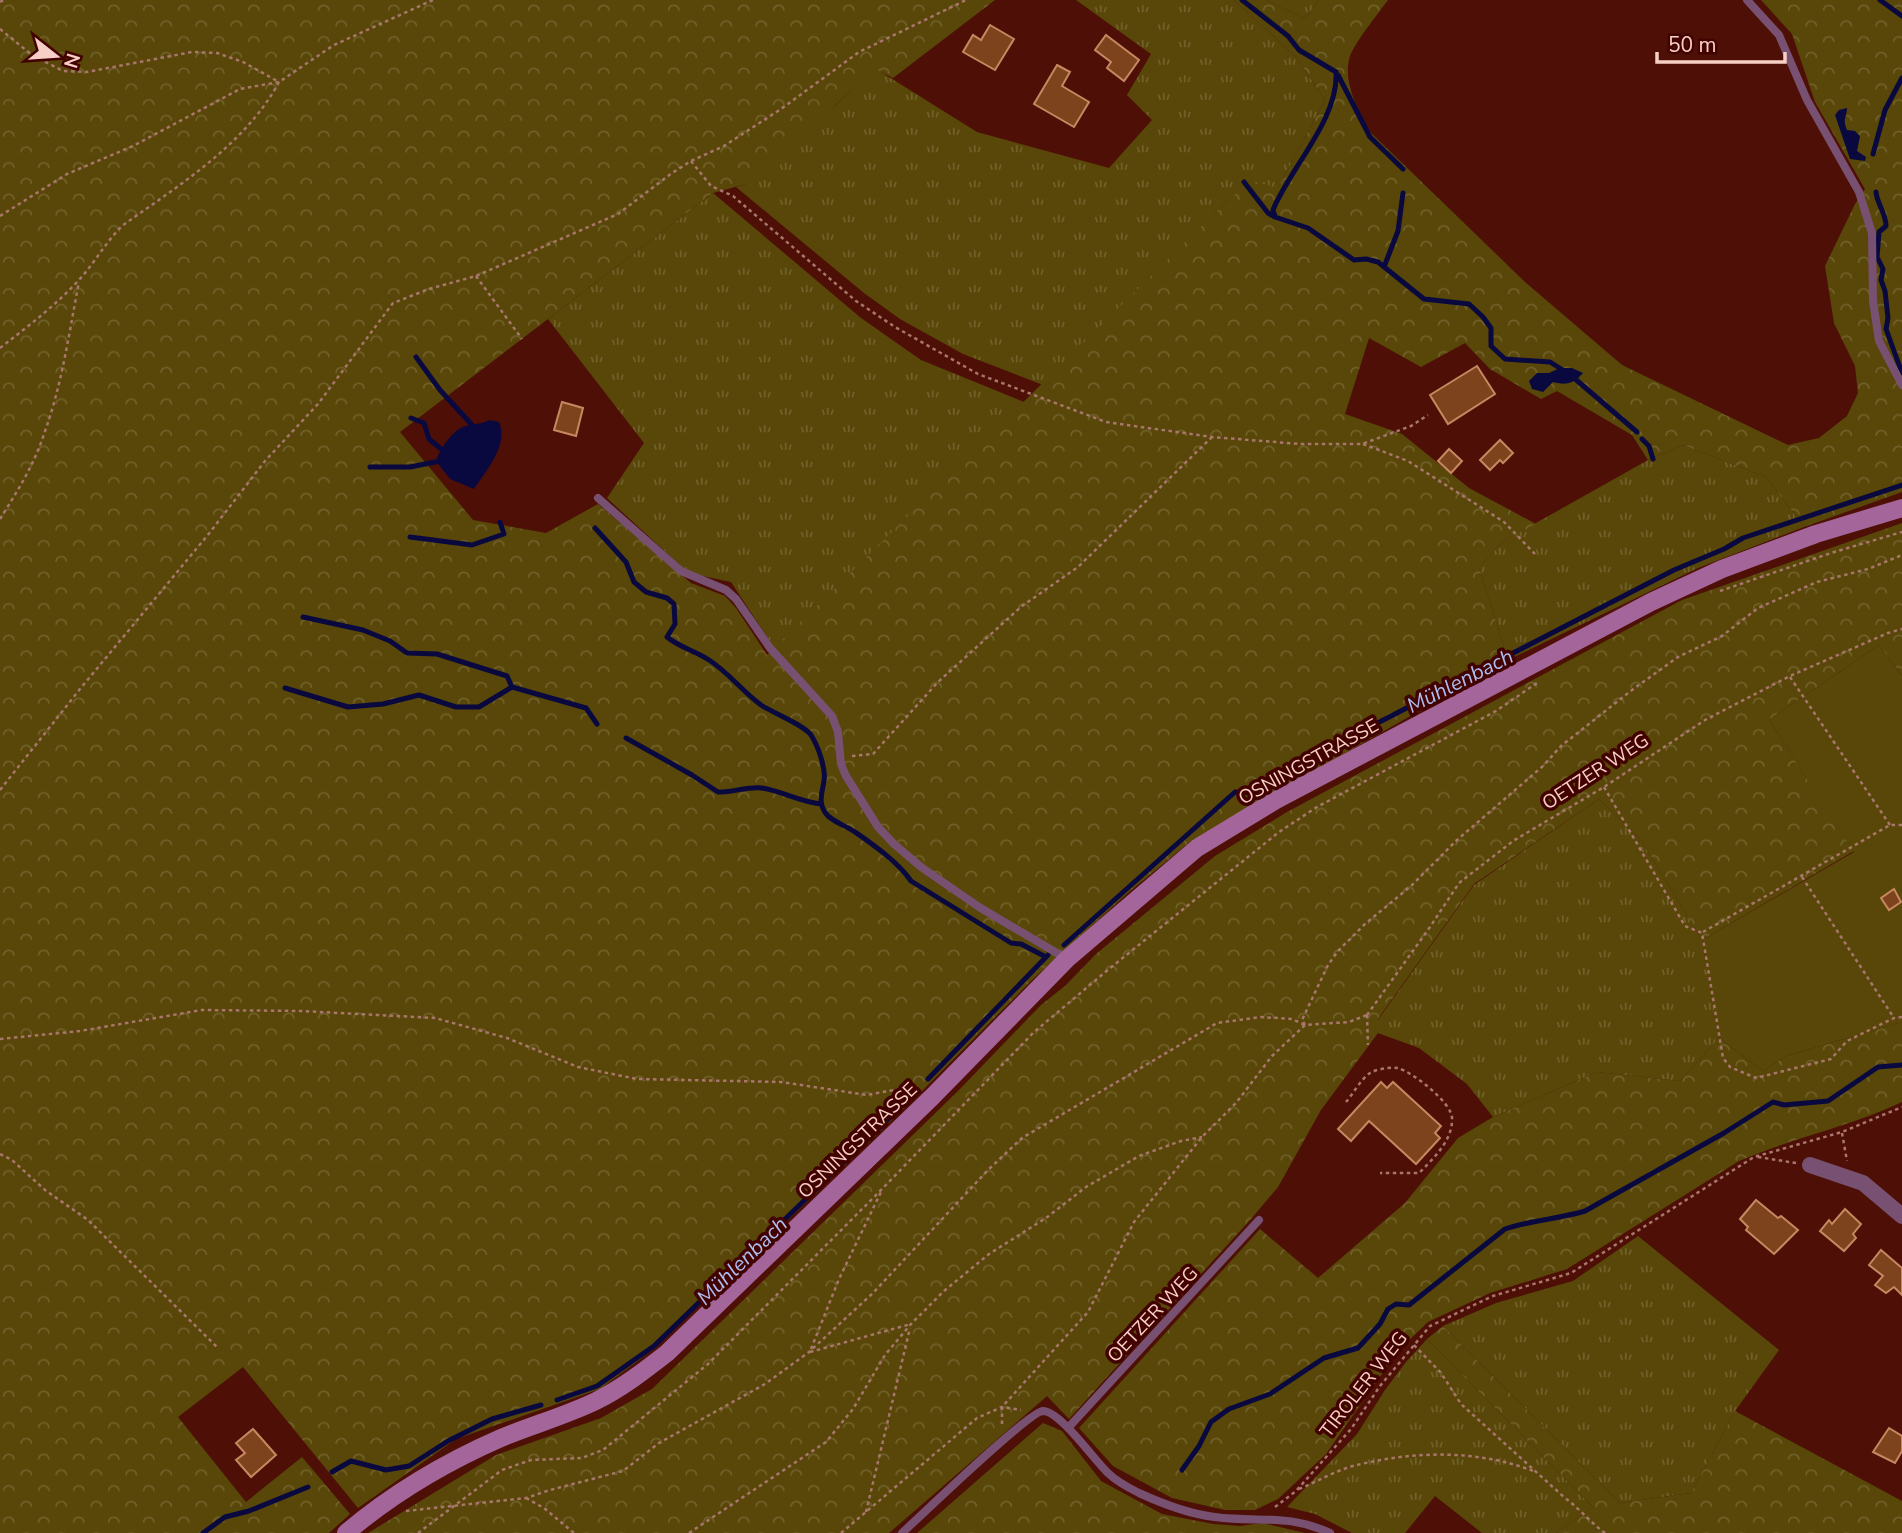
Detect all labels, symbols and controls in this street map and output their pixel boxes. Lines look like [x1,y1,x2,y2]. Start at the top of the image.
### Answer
north arrow [21,21,91,91]
scale bar [1657,21,1785,65]
text: 50 m [1668,31,1717,59]
text: N [57,50,86,71]
water label: Mühlenbach [1402,642,1518,720]
street label: OSNINGSTRASSE [1234,713,1383,811]
street label: OETZER WEG [1537,728,1654,816]
street label: OSNINGSTRASSE [792,1077,923,1204]
water label: Mühlenbach [691,1211,793,1311]
street label: OETZER WEG [1101,1261,1204,1368]
street label: TIROLER WEG [1314,1326,1414,1443]

